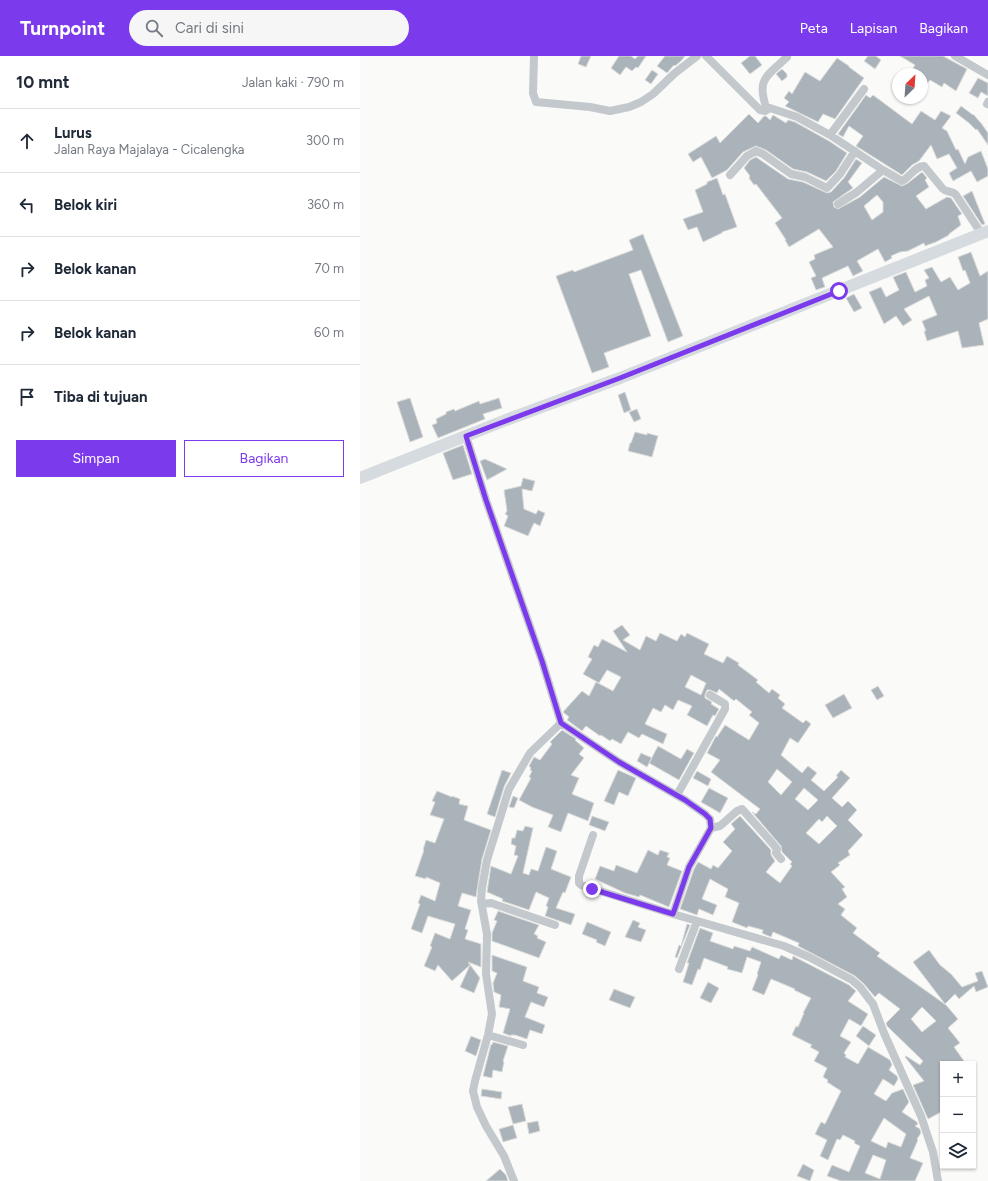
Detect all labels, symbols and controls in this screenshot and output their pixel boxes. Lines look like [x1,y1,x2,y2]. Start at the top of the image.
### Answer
search box [129,10,409,46]
text: Turnpoint [20,17,105,40]
icon: search [143,17,165,39]
text: Cari di sini [175,19,244,37]
text: Peta [800,20,828,37]
text: Lapisan [850,20,897,37]
text: Bagikan [919,20,968,37]
north arrow [892,68,928,104]
text: 10 mnt [16,72,70,92]
text: Jalan kaki · 790 m [242,75,344,90]
text: Lurus [54,124,92,142]
icon: ahead [16,130,38,152]
text: 300 m [306,133,344,148]
text: Jalan Raya Majalaya - Cicalengka [54,142,244,157]
icon: left [16,194,38,216]
text: Belok kiri [54,196,117,214]
text: 360 m [307,197,344,212]
icon: right [16,258,38,280]
text: Belok kanan [54,260,136,278]
text: 70 m [314,261,344,276]
route start [830,282,848,300]
icon: right [16,322,38,344]
text: Belok kanan [54,324,136,342]
text: 60 m [314,325,344,340]
icon: arrive [16,386,38,408]
text: Tiba di tujuan [54,388,148,406]
button: Simpan [16,440,176,477]
button: Bagikan [184,440,344,477]
route end [583,880,601,898]
map controls [940,1061,976,1169]
button: + [940,1061,976,1097]
button: − [940,1097,976,1133]
button: layers [940,1133,976,1169]

